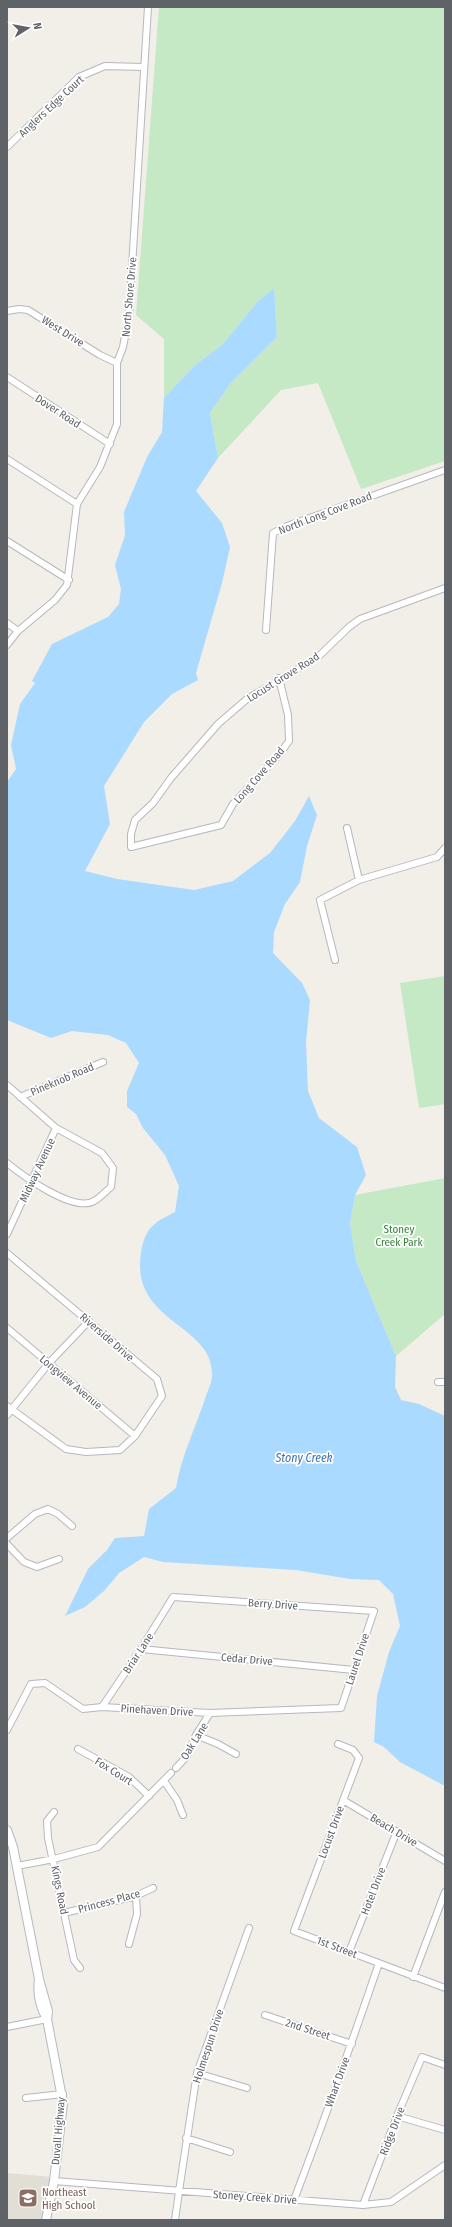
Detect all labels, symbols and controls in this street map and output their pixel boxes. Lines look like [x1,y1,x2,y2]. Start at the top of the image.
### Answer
north arrow [8,8,48,48]
text: N [30,22,44,31]
street label: Anglers Edge Court [16,73,87,140]
street label: North Shore Drive [120,257,139,338]
street label: West Drive [39,313,86,350]
street label: Dover Road [33,392,83,431]
street label: North Long Cove Road [277,490,374,537]
street label: Locust Grove Road [245,650,322,705]
street label: Long Cove Road [231,744,287,806]
street label: Pineknob Road [28,1060,96,1099]
street label: Midway Avenue [17,1136,58,1204]
park label: Stoney Creek Park [375,1223,423,1249]
street label: Riverside Drive [77,1310,136,1364]
street label: Longview Avenue [37,1353,104,1412]
water label: Stony Creek [274,1451,333,1465]
street label: Berry Drive [248,1596,298,1613]
street label: Briar Lane [120,1631,156,1676]
street label: Laurel Drive [343,1632,372,1687]
street label: Cedar Drive [221,1651,273,1668]
street label: Pinehaven Drive [120,1702,194,1719]
street label: Oak Lane [178,1720,211,1762]
street label: Fox Court [93,1755,135,1788]
street label: Locust Drive [316,1804,347,1860]
street label: Beach Drive [368,1811,420,1850]
street label: Kings Road [48,1865,71,1916]
street label: Hotel Drive [358,1865,389,1917]
street label: Princess Place [77,1887,142,1916]
street label: 1st Street [315,1934,359,1961]
street label: Holmespun Drive [190,2007,227,2085]
street label: 2nd Street [284,2016,332,2043]
street label: Wharf Drive [322,2055,353,2109]
street label: Duvall Highway [49,2096,68,2166]
street label: Ridge Drive [377,2105,408,2157]
place label: Northeast High School [42,2186,96,2212]
school or university icon: Northeast High School [17,2187,39,2209]
street label: Stoney Creek Drive [213,2188,297,2207]

